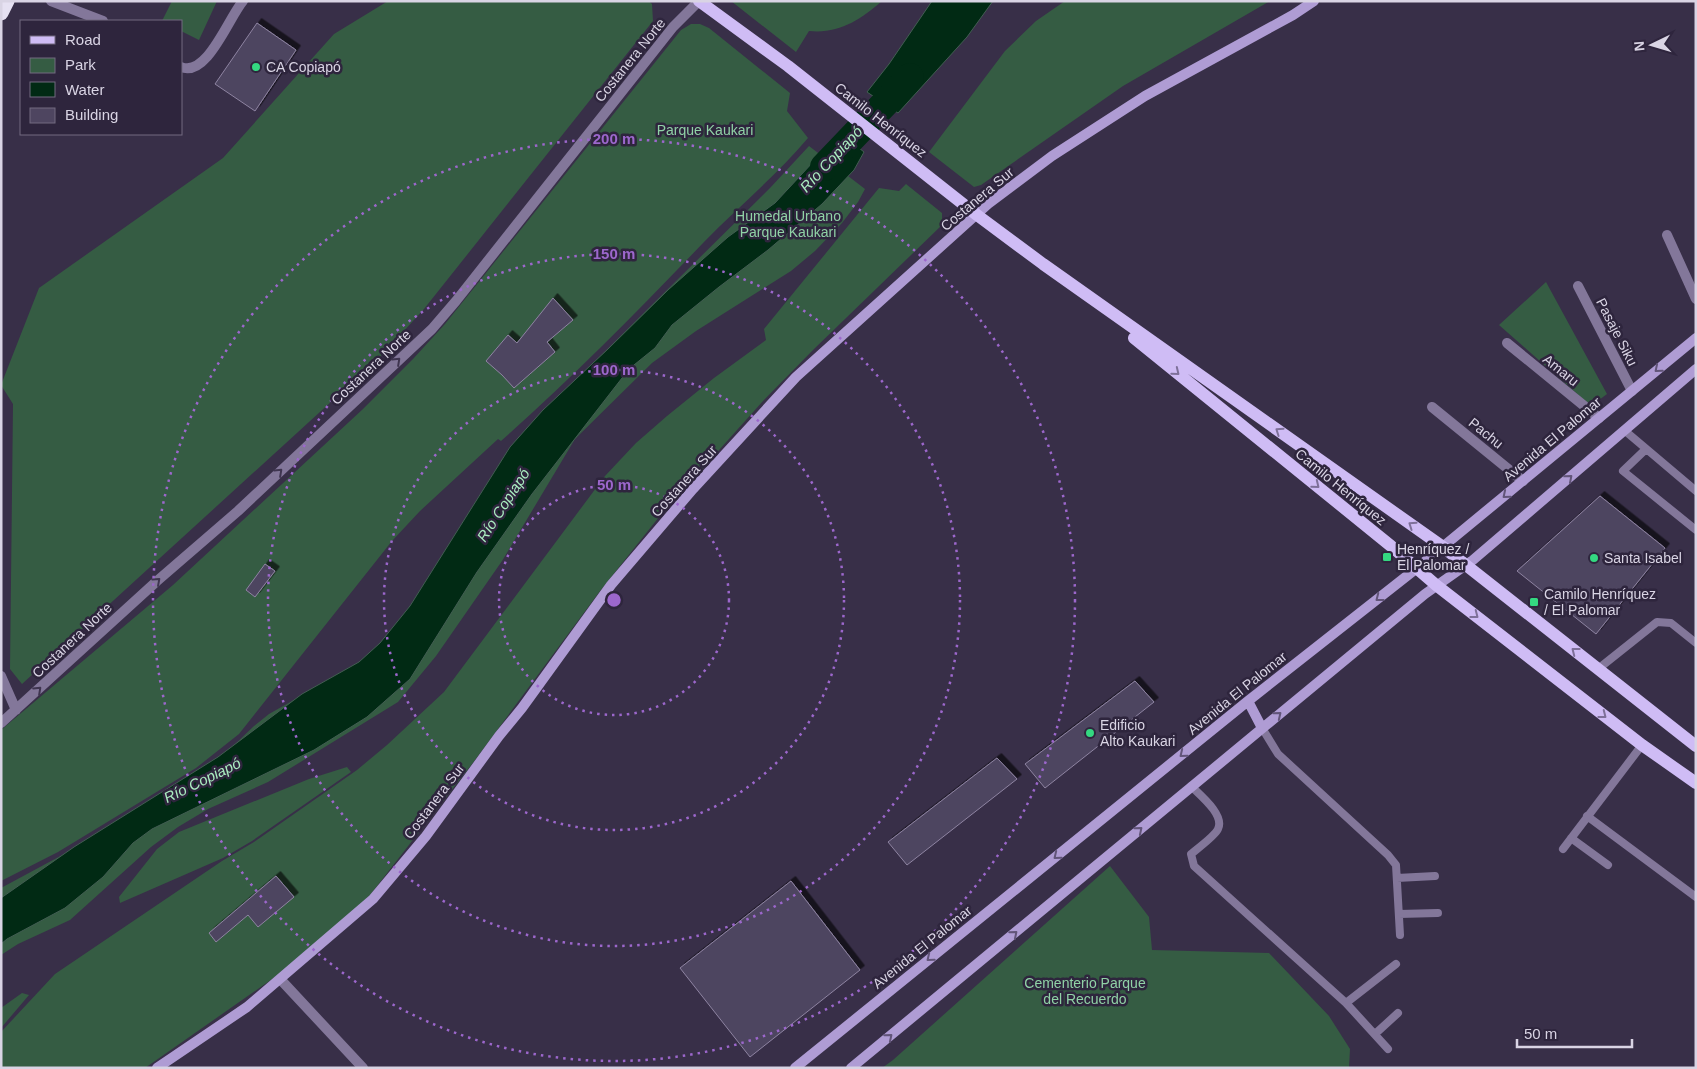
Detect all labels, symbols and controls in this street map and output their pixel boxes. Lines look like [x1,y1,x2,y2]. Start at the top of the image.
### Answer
street label: Costanera Norte [591,15,669,105]
legend [20,20,182,135]
north arrow [1627,20,1677,70]
text: Road [65,31,101,48]
text: N [1631,40,1647,52]
text: Park [65,56,96,73]
place label: CA Copiapó [266,59,341,75]
marker: CA Copiapó [250,61,262,73]
street label: Camilo Henríquez [832,79,930,161]
text: Water [65,81,104,98]
text: Building [65,106,118,123]
park label: Parque Kaukari [657,122,753,138]
water label: Río Copiapó [796,123,866,195]
text: 200 m [593,130,635,147]
street label: Costanera Sur [937,164,1017,234]
park label: Humedal Urbano Parque Kaukari [735,208,841,240]
text: 150 m [593,245,635,262]
street label: Pasaje Siku [1593,295,1641,369]
street label: Costanera Norte [328,326,414,408]
street label: Amaru [1540,351,1582,389]
one-way arrow [391,358,400,367]
text: 100 m [593,361,635,378]
one-way arrow [1655,363,1664,372]
one-way arrow [1170,366,1179,374]
street label: Avenida El Palomar [1500,393,1604,485]
street label: Pachu [1466,414,1506,452]
one-way arrow [1275,428,1285,437]
street label: Costanera Sur [648,442,720,520]
street label: Camilo Henríquez [1292,446,1390,528]
water label: Río Copiapó [473,465,533,545]
one-way arrow [273,469,282,478]
one-way arrow [1563,474,1572,483]
text: 50 m [597,476,631,493]
one-way arrow [1310,480,1319,489]
one-way arrow [1503,489,1512,497]
one-way arrow [1408,522,1418,531]
place label: Henríquez / El Palomar [1397,541,1469,573]
place label: Santa Isabel [1604,550,1682,566]
marker: Henríquez / El Palomar [1381,551,1393,563]
marker: Santa Isabel [1588,552,1600,564]
one-way arrow [152,577,161,586]
place label: Camilo Henríquez / El Palomar [1544,586,1656,618]
centre of rings [605,591,623,609]
one-way arrow [1375,592,1385,601]
marker: Camilo Henríquez / El Palomar [1528,596,1540,608]
street label: Costanera Norte [29,599,115,681]
one-way arrow [1469,609,1478,617]
street label: Avenida El Palomar [1184,648,1290,738]
one-way arrow [1571,648,1581,657]
one-way arrow [32,687,41,696]
one-way arrow [1597,709,1606,717]
one-way arrow [1272,712,1281,721]
place label: Edificio Alto Kaukari [1100,717,1175,749]
marker: Edificio Alto Kaukari [1084,727,1096,739]
one-way arrow [1180,748,1189,756]
water label: Río Copiapó [161,754,243,806]
street label: Costanera Sur [400,760,468,842]
one-way arrow [1133,827,1142,835]
one-way arrow [1054,850,1063,858]
street label: Avenida El Palomar [869,902,975,992]
one-way arrow [1008,931,1017,939]
one-way arrow [927,952,936,960]
park label: Cementerio Parque del Recuerdo [1024,975,1146,1007]
scale bar [1517,1016,1632,1048]
text: 50 m [1524,1025,1557,1042]
one-way arrow [883,1034,892,1043]

